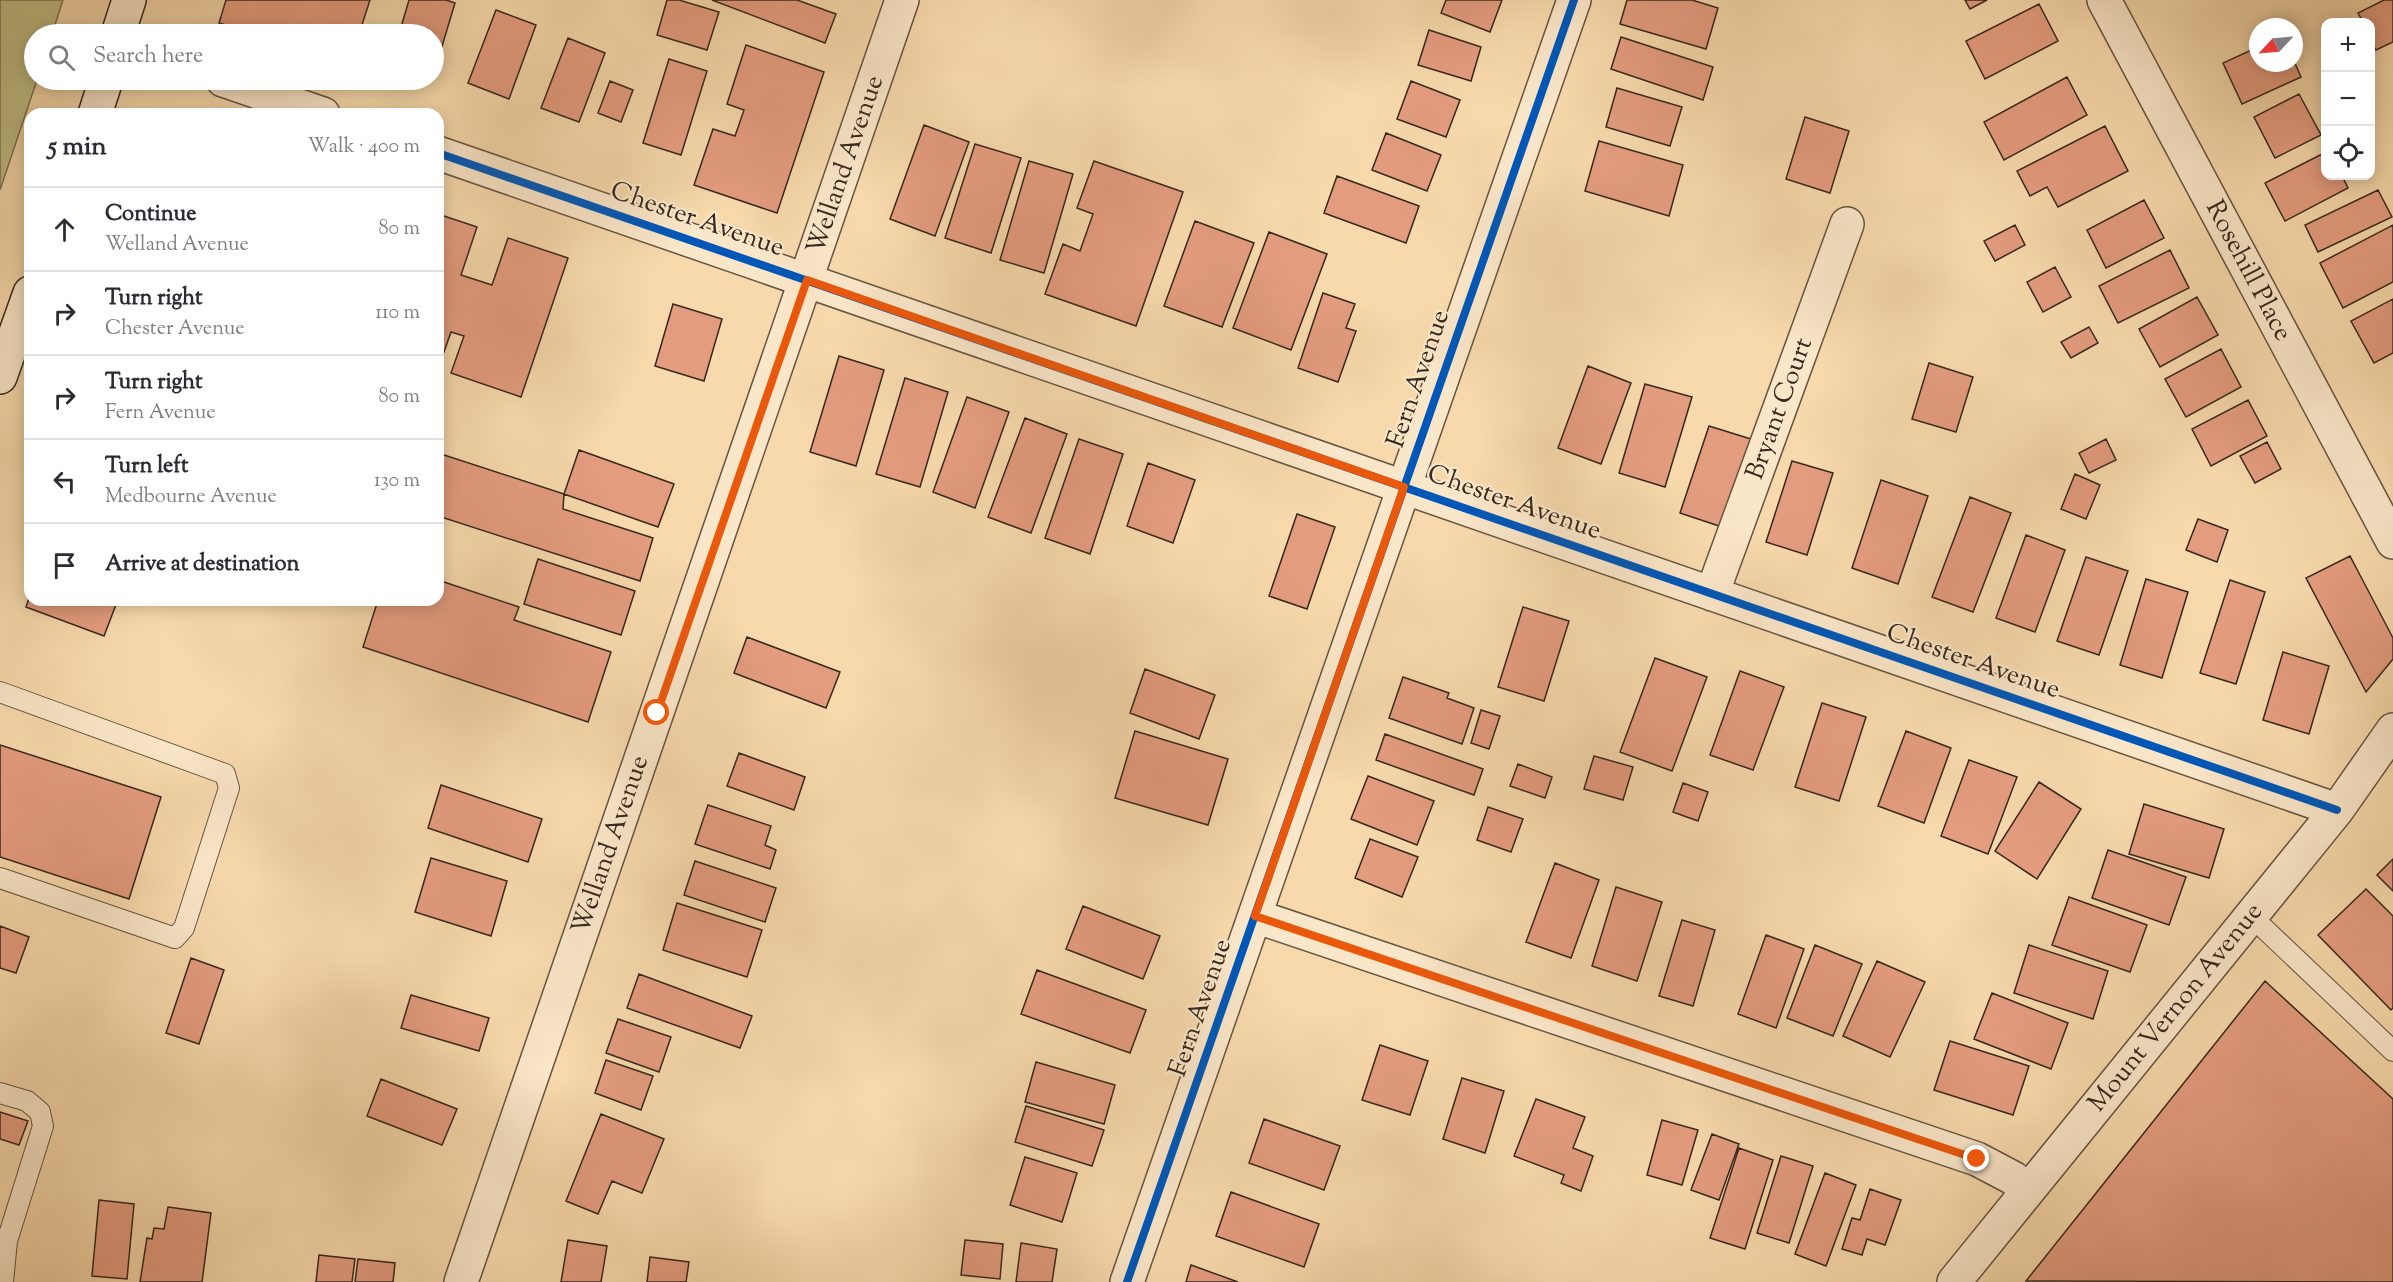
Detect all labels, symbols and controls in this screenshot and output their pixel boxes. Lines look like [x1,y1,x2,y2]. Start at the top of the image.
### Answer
north arrow [2249,18,2303,72]
map controls [2321,18,2375,180]
button: + [2321,18,2375,72]
search box [24,24,444,90]
icon: search [45,41,78,74]
text: Search here [93,41,203,73]
street label: Welland Avenue [798,71,894,259]
button: − [2321,72,2375,126]
button: locate [2321,126,2375,180]
text: 5 min [48,129,107,166]
text: Walk · 400 m [308,133,420,162]
street label: Chester Avenue [605,173,789,267]
street label: Rosehill Place [2195,194,2301,348]
text: Continue [105,199,196,231]
icon: ahead [48,213,81,246]
text: 80 m [379,215,420,244]
text: Welland Avenue [105,231,249,260]
text: Turn right [105,283,202,315]
icon: right [48,297,81,330]
text: 110 m [375,299,420,328]
street label: Fern Avenue [1378,305,1460,453]
text: Chester Avenue [105,315,245,344]
street label: Bryant Court [1737,333,1823,485]
text: Turn right [105,367,202,399]
icon: right [48,381,81,414]
text: 80 m [379,383,420,412]
text: Fern Avenue [105,399,216,428]
text: Turn left [105,451,188,483]
street label: Chester Avenue [1422,456,1606,550]
icon: left [48,465,81,498]
text: 130 m [374,467,420,496]
text: Medbourne Avenue [105,483,277,512]
icon: arrive [48,549,81,582]
text: Arrive at destination [105,549,300,581]
street label: Chester Avenue [1881,615,2065,709]
route start [643,699,669,725]
street label: Welland Avenue [563,751,659,939]
street label: Mount Vernon Avenue [2080,895,2272,1121]
street label: Fern Avenue [1160,934,1242,1082]
route end [1963,1145,1989,1171]

